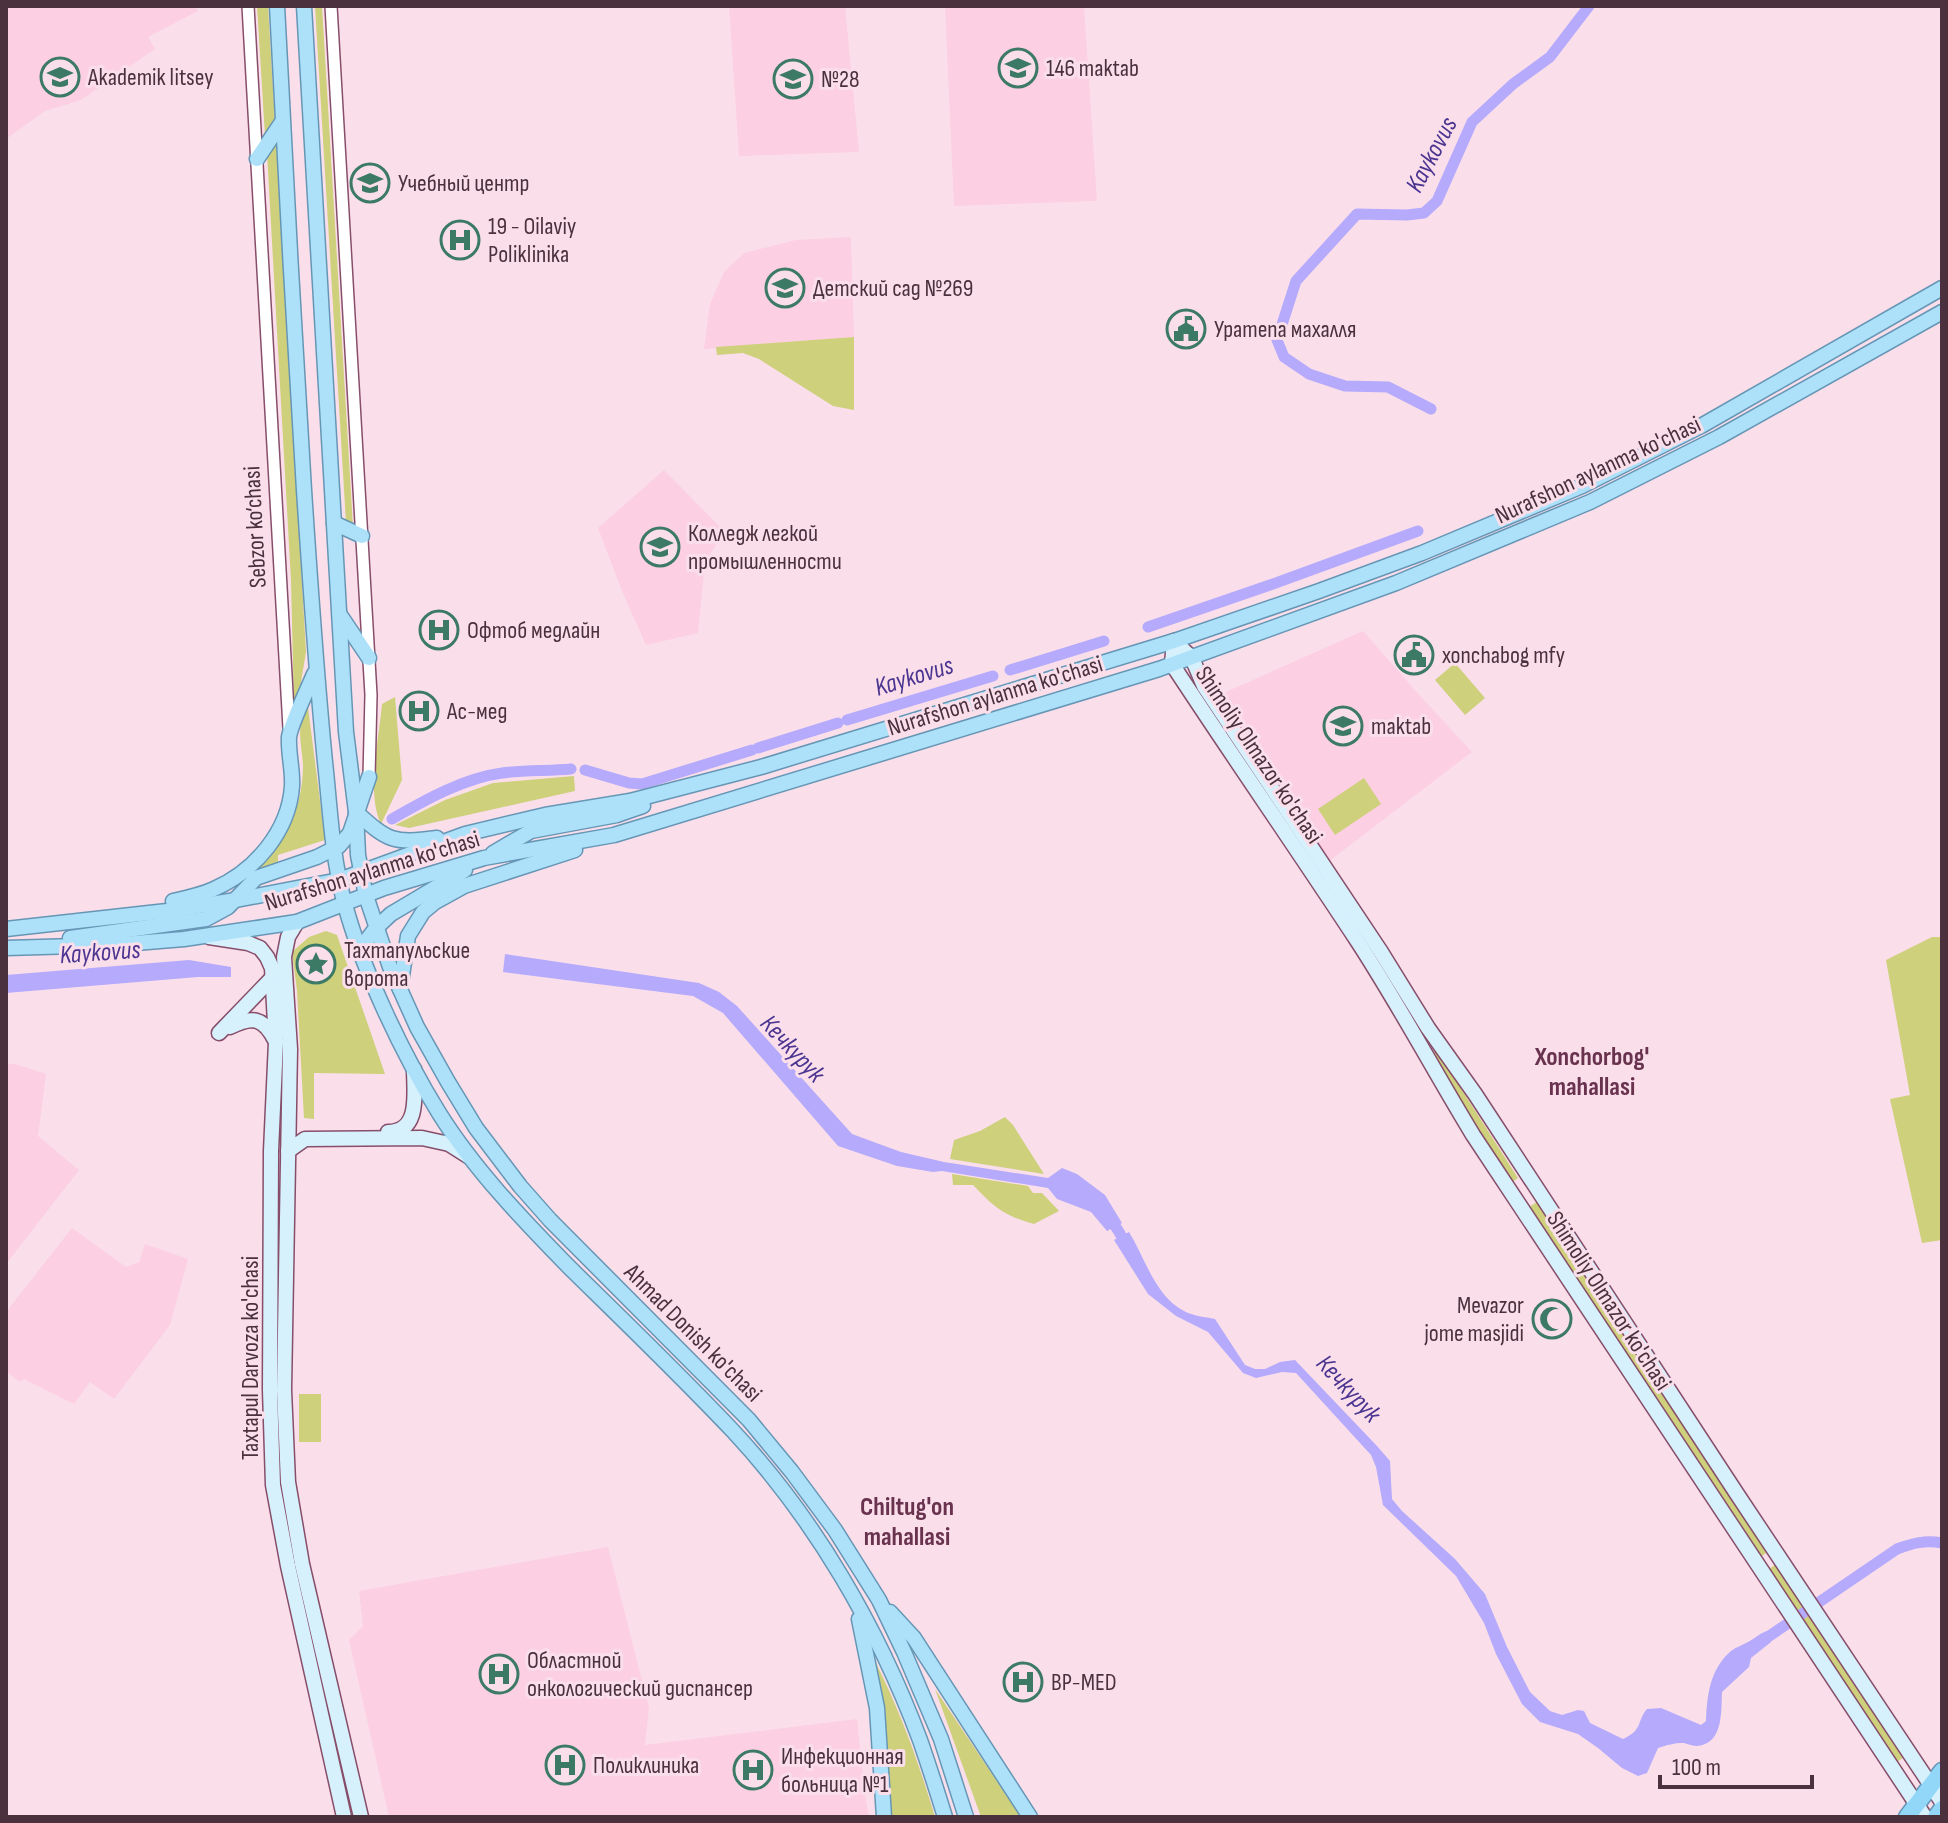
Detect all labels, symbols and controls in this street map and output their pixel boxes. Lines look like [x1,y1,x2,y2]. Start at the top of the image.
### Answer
school or university icon: 146 maktab [997,47,1039,89]
place label: 146 maktab [1046,54,1139,83]
school or university icon: Akademik litsey [39,56,81,98]
school or university icon: №28 [772,58,814,100]
place label: Akademik litsey [87,63,213,92]
place label: №28 [821,65,859,94]
water label: Kaykovus [1399,112,1465,198]
school or university icon: Учебный центр [349,162,391,204]
place label: Учебный центр [398,169,529,198]
place label: 19 - Oilaviy Poliklinika [488,212,576,269]
hospital icon: 19 - Oilaviy Poliklinika [439,219,481,261]
school or university icon: Детский сад №269 [764,267,806,309]
place label: Детский сад №269 [813,274,973,303]
public building icon: Уратепа махалля [1165,308,1207,350]
place label: Уратепа махалля [1214,315,1356,344]
street label: Nurafshon aylanma ko'chasi [1491,410,1705,530]
street label: Sebzor ko‘chasi [237,465,273,589]
place label: Колледж легкой промышленности [688,519,842,576]
school or university icon: Колледж легкой промышленности [639,526,681,568]
hospital icon: Офтоб медлайн [418,609,460,651]
place label: Офтоб медлайн [467,616,600,645]
public building icon: xonchabog mfy [1393,634,1435,676]
place label: xonchabog mfy [1442,641,1565,670]
street label: Nurafshon aylanma ko'chasi [884,649,1106,743]
water label: Kaykovus [871,650,957,704]
street label: Shimoliy Olmazor ko'chasi [1189,661,1329,849]
hospital icon: Ас-мед [398,690,440,732]
place label: Ас-мед [446,697,507,726]
school or university icon: maktab [1322,705,1364,747]
place label: maktab [1371,712,1431,741]
street label: Nurafshon aylanma ko'chasi [261,824,483,918]
water label: Kaykovus [59,935,141,971]
place label: Тахтапульские ворота [344,936,470,993]
place icon: Тахтапульские ворота [295,943,337,985]
water label: Кечкурук [753,1009,832,1090]
district label: Xonchorbog' mahallasi [1534,1042,1649,1103]
street label: Shimoliy Olmazor ko'chasi [1540,1206,1678,1396]
street label: Taxtapul Darvoza ko'chasi [236,1256,265,1460]
street label: Ahmad Donish ko'chasi [617,1257,768,1408]
place label: Mevazor jome masjidi [1423,1291,1524,1348]
mosque icon: Mevazor jome masjidi [1531,1298,1573,1340]
water label: Кечкурук [1309,1349,1388,1430]
district label: Chiltug'on mahallasi [860,1492,954,1553]
place label: Областной онкологический диспансер [527,1646,753,1703]
hospital icon: Областной онкологический диспансер [478,1653,520,1695]
hospital icon: BP-MED [1002,1661,1044,1703]
place label: BP-MED [1051,1668,1117,1697]
scale bar [1660,1739,1812,1789]
place label: Инфекционная больница №1 [781,1742,904,1799]
hospital icon: Поликлиника [544,1744,586,1786]
hospital icon: Инфекционная больница №1 [732,1749,774,1791]
place label: Поликлиника [593,1751,699,1780]
text: 100 m [1672,1753,1721,1782]

